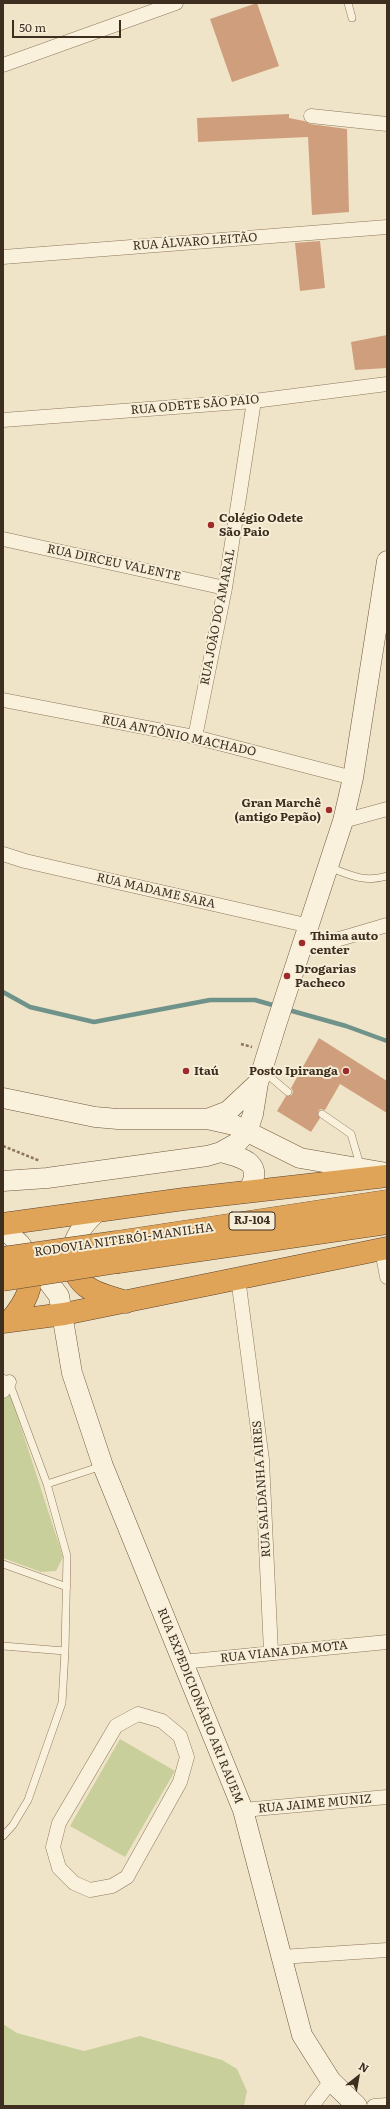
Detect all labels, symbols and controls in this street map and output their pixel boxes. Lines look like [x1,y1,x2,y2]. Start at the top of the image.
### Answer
scale bar [14,12,123,38]
text: 50 m [19,18,46,36]
street label: RUA ÁLVARO LEITÃO [132,230,258,254]
street label: RUA ODETE SÃO PAIO [130,392,260,418]
place label: Colégio Odete São Paio [219,511,303,539]
marker: Colégio Odete São Paio [206,520,216,530]
street label: RUA DIRCEU VALENTE [46,542,182,584]
street label: RUA JOÃO DO AMARAL [198,547,238,687]
street label: RUA ANTÔNIO MACHADO [101,713,257,759]
place label: Gran Marchê (antigo Pepão) [235,796,321,824]
marker: Gran Marchê (antigo Pepão) [324,805,334,815]
street label: RUA MADAME SARA [95,870,217,912]
place label: Thima auto center [310,929,378,957]
marker: Thima auto center [297,938,307,948]
place label: Drogarias Pacheco [295,962,356,990]
marker: Drogarias Pacheco [282,971,292,981]
place label: Itaú [194,1064,219,1078]
place label: Posto Ipiranga [249,1064,338,1078]
marker: Itaú [181,1066,191,1076]
marker: Posto Ipiranga [341,1066,351,1076]
road number: RJ-104 [229,1212,275,1230]
street label: RODOVIA NITERÓI-MANILHA [34,1220,214,1260]
street label: RUA SALDANHA AIRES [250,1420,274,1558]
street label: RUA EXPEDICIONÁRIO ARI RAUEM [154,1606,246,1806]
street label: RUA VIANA DA MOTA [220,1638,348,1666]
street label: RUA JAIME MUNIZ [258,1792,372,1816]
north arrow [338,2057,378,2097]
text: N [356,2057,372,2076]

